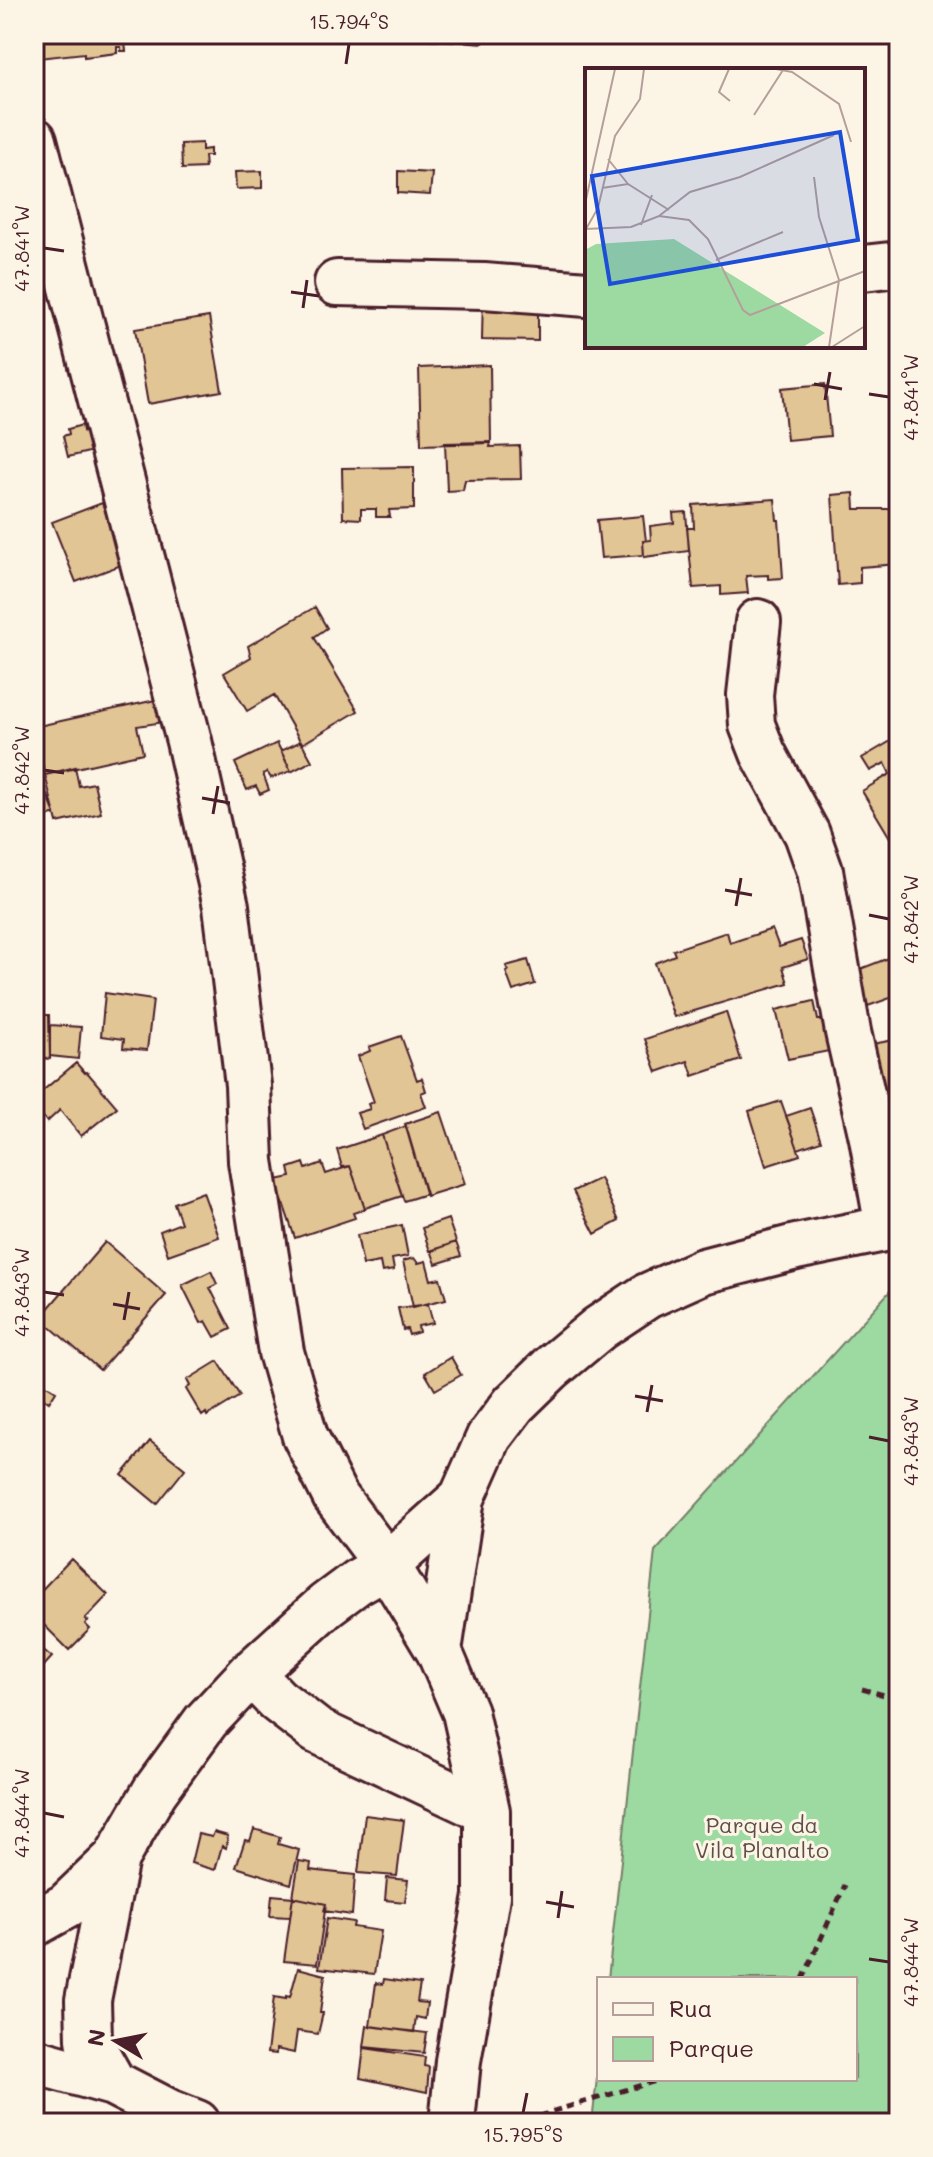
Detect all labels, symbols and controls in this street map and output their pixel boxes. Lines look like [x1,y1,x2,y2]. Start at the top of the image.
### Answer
text: 15.794°S [309,8,389,34]
inset map [585,68,865,348]
text: 47.841°W [8,205,34,291]
text: 47.841°W [897,354,923,440]
text: 47.842°W [8,725,34,815]
text: 47.842°W [897,874,923,964]
text: 47.843°W [8,1247,34,1337]
text: 47.843°W [897,1396,923,1486]
text: 47.844°W [8,1768,34,1858]
park label: Parque da Vila Planalto [695,1810,829,1864]
text: 47.844°W [897,1917,923,2007]
legend [597,1977,857,2081]
text: Rua [669,1992,712,2023]
north arrow [76,2001,156,2081]
text: N [80,2027,112,2048]
text: Parque [669,2032,754,2063]
text: 15.795°S [483,2121,563,2147]

